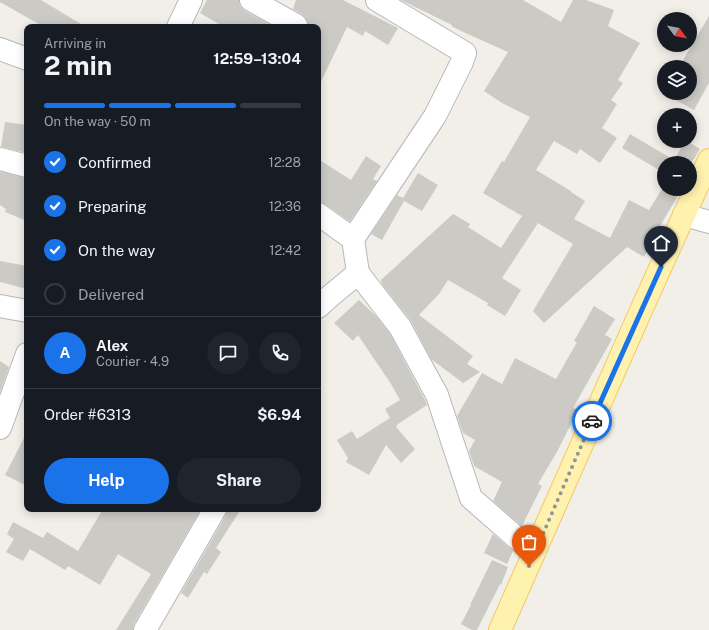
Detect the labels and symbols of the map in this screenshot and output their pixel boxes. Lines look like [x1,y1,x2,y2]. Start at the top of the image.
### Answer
north arrow [657,12,697,52]
pin [644,226,678,267]
courier [572,401,612,441]
pin [512,525,546,566]

